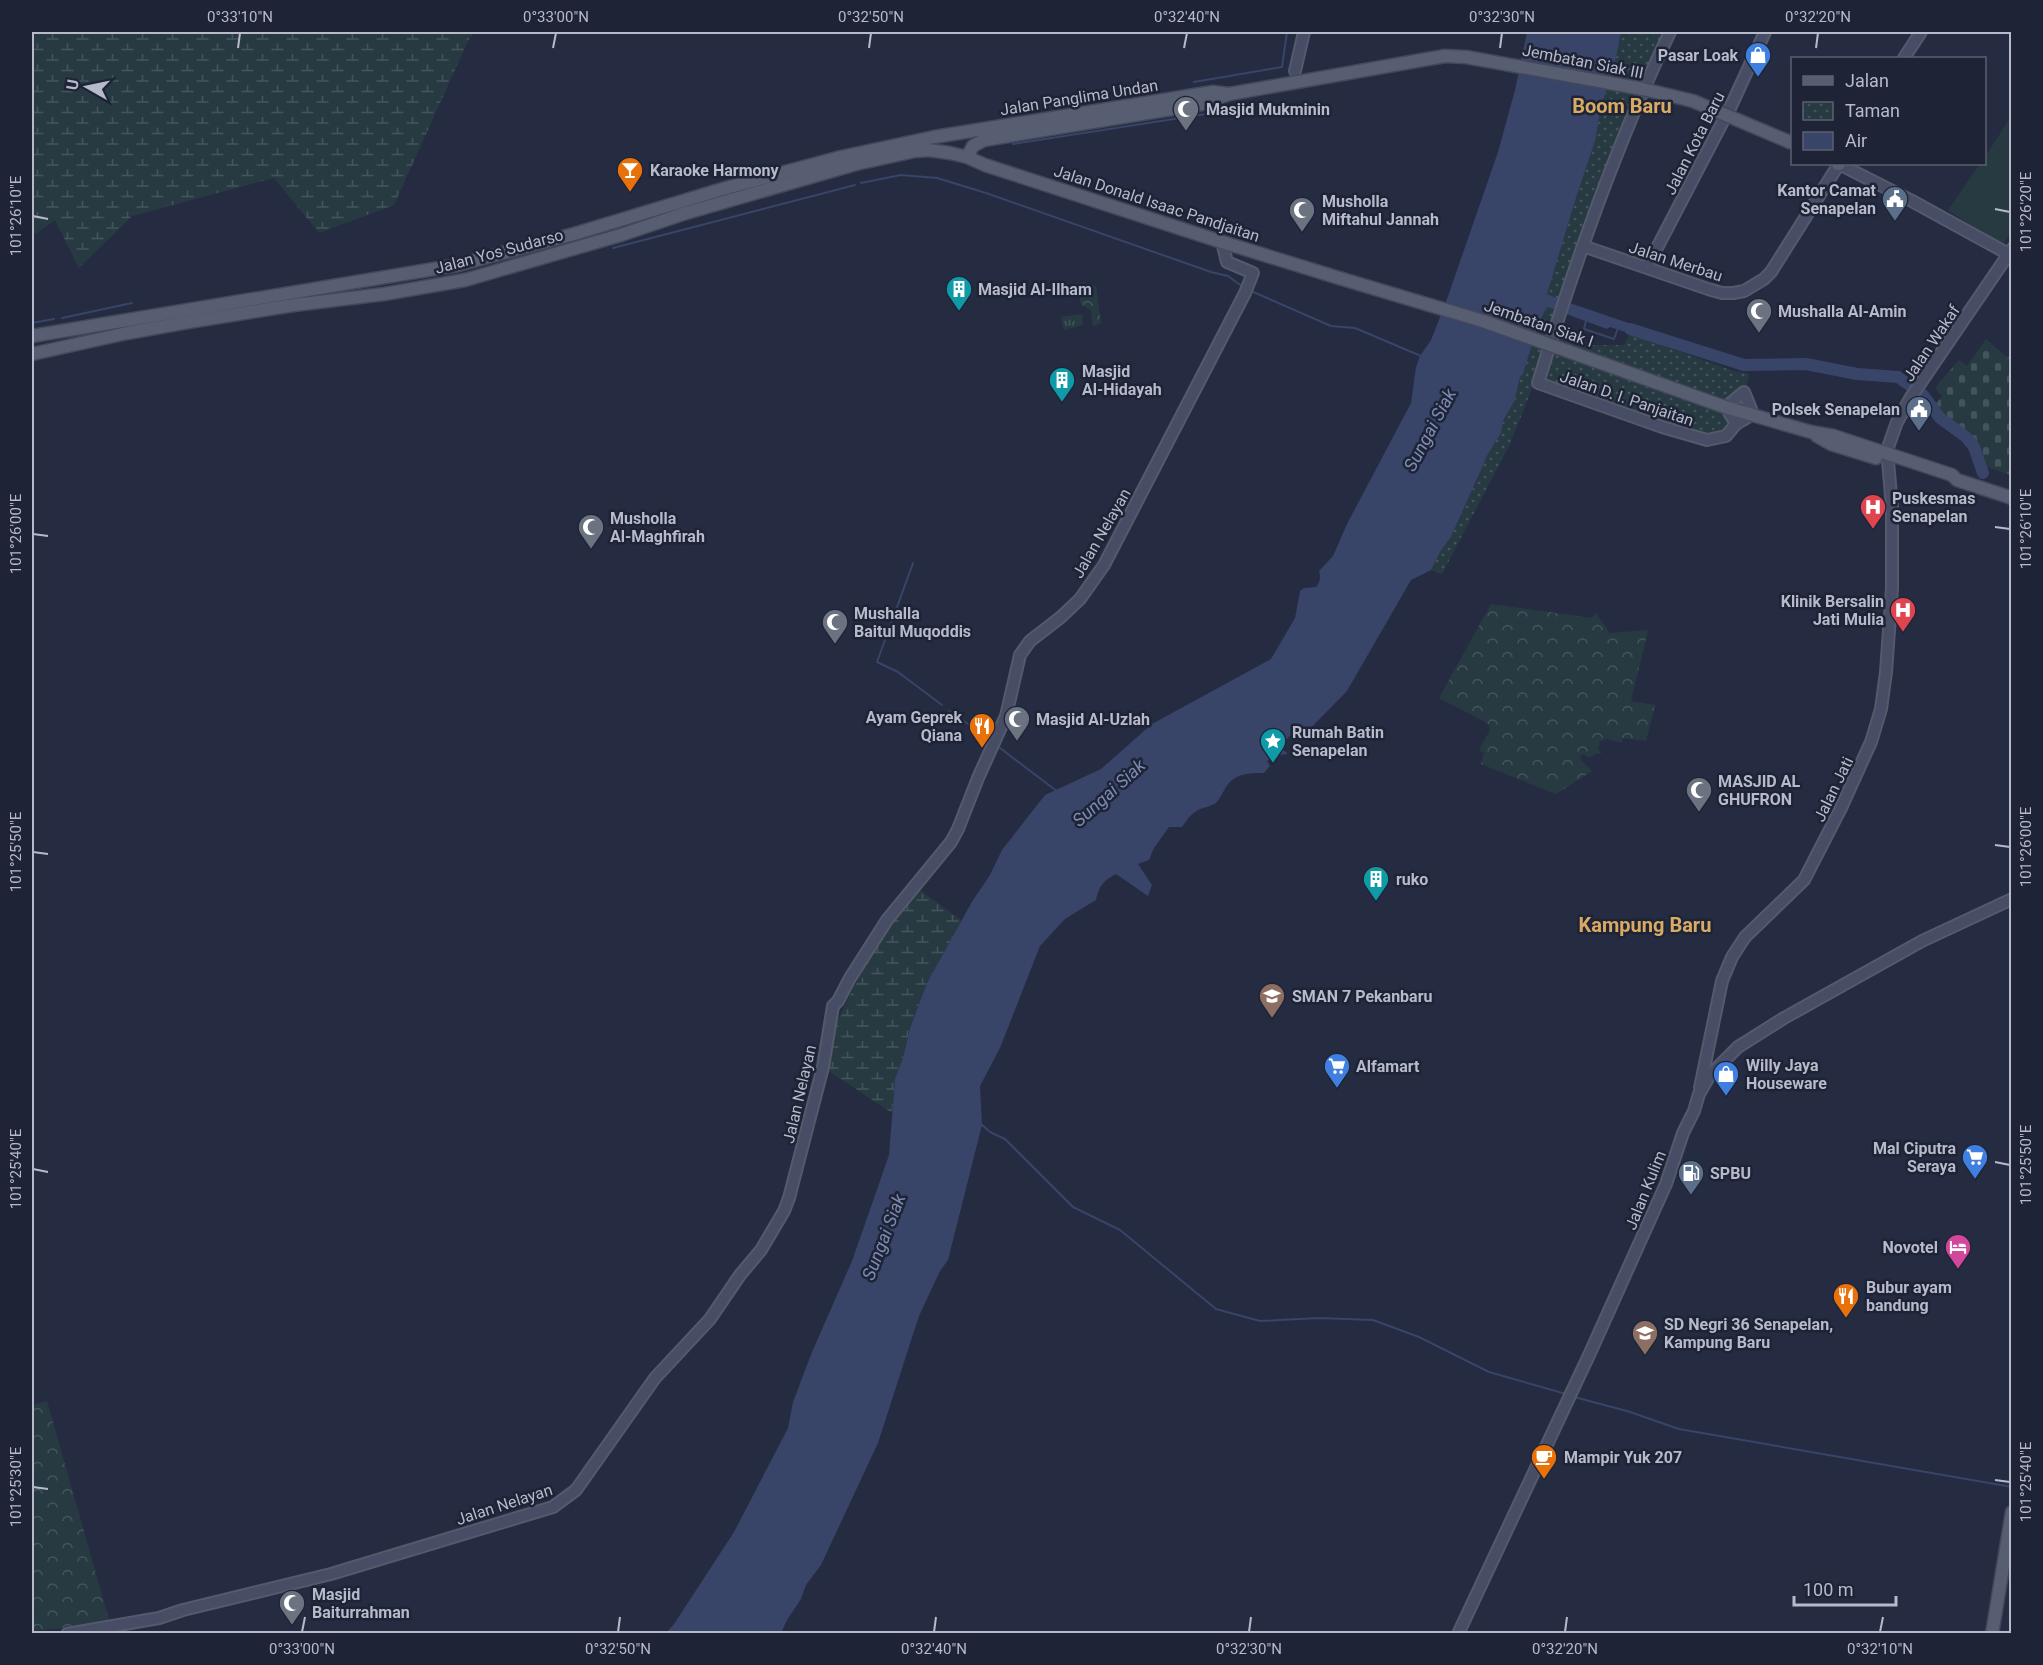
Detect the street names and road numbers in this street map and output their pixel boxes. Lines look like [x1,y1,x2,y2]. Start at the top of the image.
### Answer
street label: Jembatan Siak III [1521,40,1645,83]
street label: Jalan Panglima Undan [999,76,1159,119]
street label: Jalan Kota Baru [1660,89,1728,198]
street label: Jalan Donald Isaac Pandjaitan [1052,161,1262,246]
street label: Jalan Yos Sudarso [433,225,565,278]
street label: Jalan Merbau [1627,237,1725,286]
street label: Jembatan Siak I [1482,296,1596,351]
street label: Jalan Wakaf [1899,301,1964,385]
street label: Jalan D. I. Panjaitan [1558,367,1696,430]
street label: Jalan Nelayan [1068,485,1135,581]
street label: Jalan Jati [1810,754,1857,825]
street label: Jalan Nelayan [779,1043,820,1145]
street label: Jalan Kulim [1621,1148,1670,1232]
street label: Jalan Nelayan [454,1480,555,1529]

